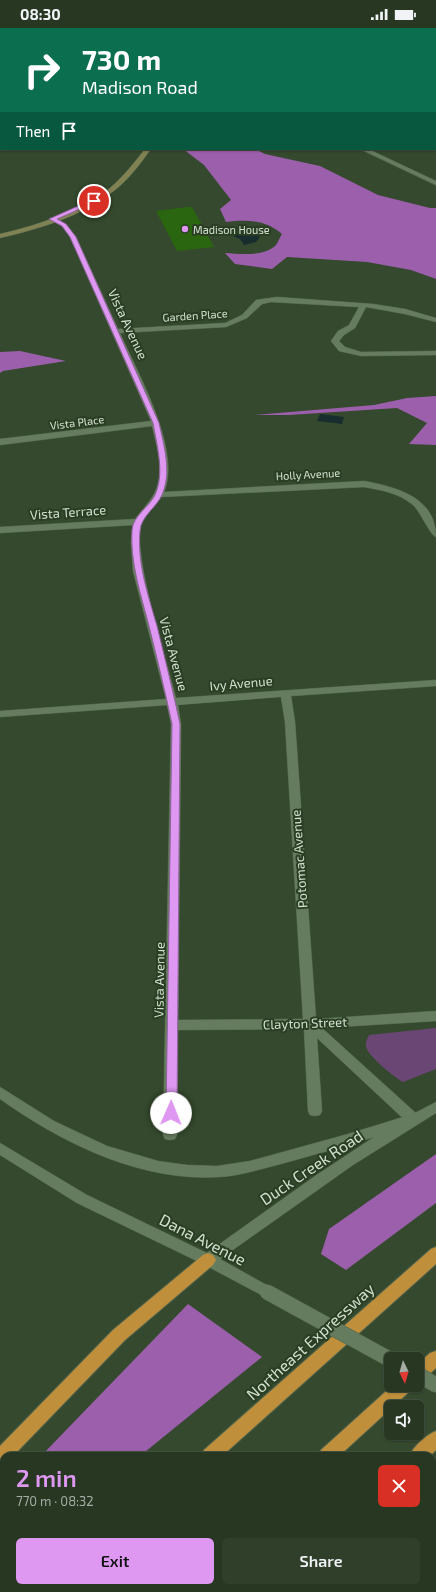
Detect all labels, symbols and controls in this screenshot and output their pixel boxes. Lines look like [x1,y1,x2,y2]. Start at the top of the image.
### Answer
text: 08:30 [20,5,61,23]
text: 730 m [82,42,161,76]
icon: right [16,44,68,96]
text: Madison Road [82,76,198,98]
icon: arrive [58,120,80,142]
text: Then [16,122,50,140]
pin [77,184,111,218]
icon: arrive [83,190,105,212]
place label: Madison House [193,223,270,236]
marker: Madison House [180,224,190,234]
street label: Vista Avenue [105,286,151,362]
street label: Garden Place [162,306,228,324]
street label: Vista Place [49,412,105,432]
street label: Holly Avenue [275,466,341,482]
street label: Vista Terrace [29,501,107,523]
street label: Vista Avenue [156,615,192,693]
street label: Ivy Avenue [209,672,273,694]
street label: Potomac Avenue [288,809,310,909]
street label: Vista Avenue [150,942,168,1018]
street label: Clayton Street [263,1014,347,1032]
position arrow [150,1092,192,1134]
street label: Duck Creek Road [256,1126,366,1208]
street label: Dana Avenue [157,1209,249,1269]
street label: Northeast Expressway [242,1278,378,1403]
north arrow [384,1352,424,1392]
map controls [384,1352,424,1440]
button: sound [384,1400,424,1440]
text: 2 min [16,1463,77,1492]
button: close [378,1465,420,1507]
text: 770 m · 08:32 [16,1493,94,1509]
button: Exit [16,1538,214,1584]
button: Share [222,1538,420,1584]

